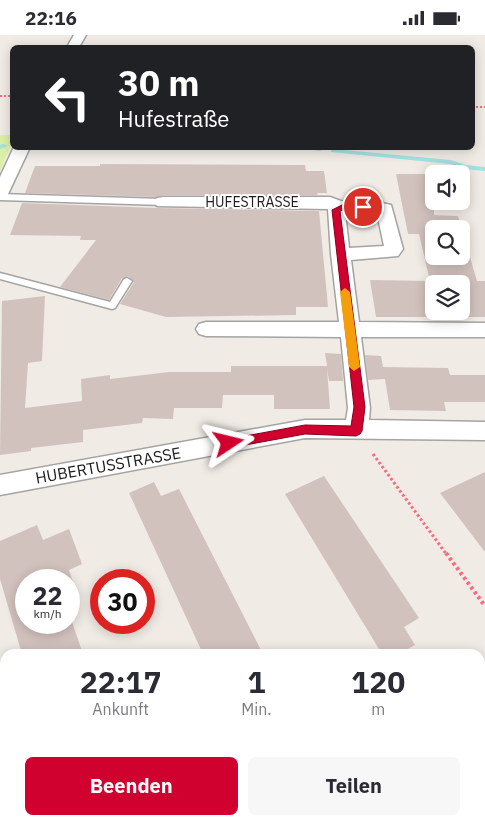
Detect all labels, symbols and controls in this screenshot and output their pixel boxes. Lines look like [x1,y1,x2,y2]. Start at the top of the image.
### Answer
text: 22:16 [25,6,77,30]
text: 30 m [118,60,200,106]
icon: left [35,65,100,130]
text: Hufestraße [118,104,229,133]
map controls [425,165,470,320]
button: sound [425,165,470,210]
pin [342,186,384,228]
street label: HUFESTRASSE [205,193,299,211]
icon: arrive [349,193,377,221]
button: search [425,220,470,265]
button: layers [425,275,470,320]
position arrow [202,416,254,468]
street label: HUBERTUSSTRASSE [34,442,182,488]
speed limit sign: 30 [90,569,155,634]
text: 22 [32,579,63,612]
text: km/h [33,606,62,621]
text: 22:17 [80,662,162,701]
text: 1 [247,662,265,701]
text: 120 [351,662,405,701]
text: Ankunft [92,699,149,719]
text: Min. [241,699,272,719]
text: m [371,699,385,719]
button: Beenden [25,757,238,815]
button: Teilen [248,757,460,815]

